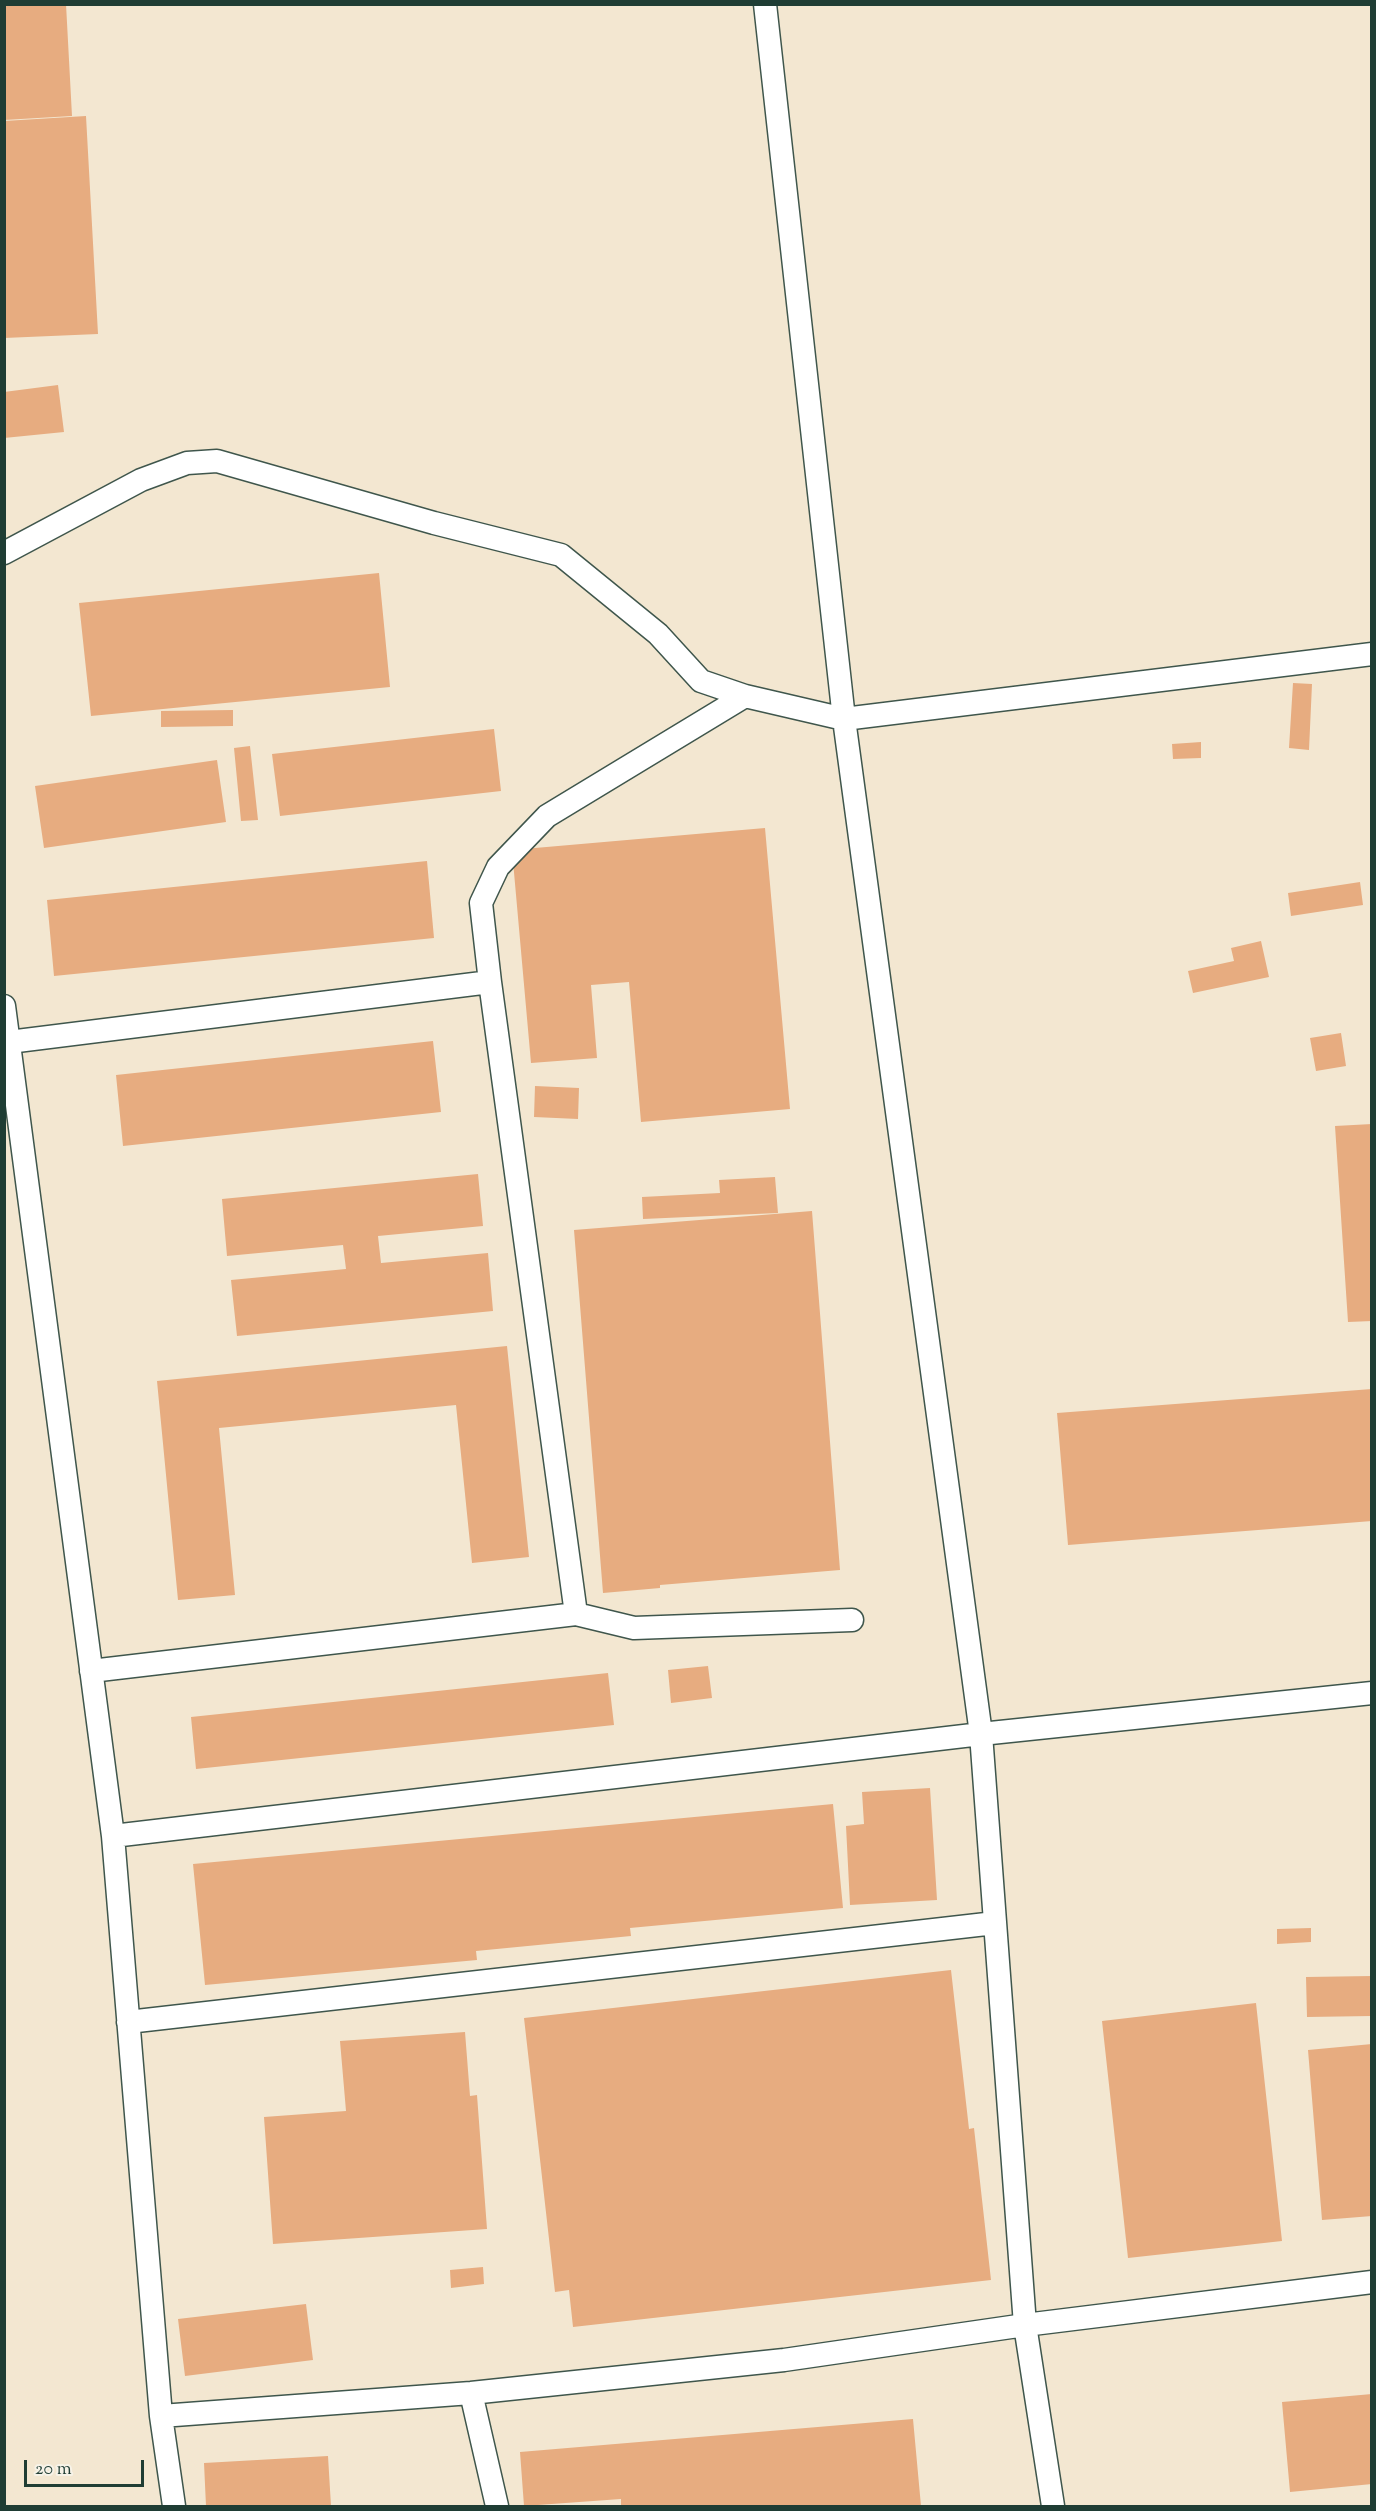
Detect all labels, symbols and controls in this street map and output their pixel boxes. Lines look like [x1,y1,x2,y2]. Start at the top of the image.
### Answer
scale bar [27,2448,147,2486]
text: 20 m [35,2457,72,2483]

